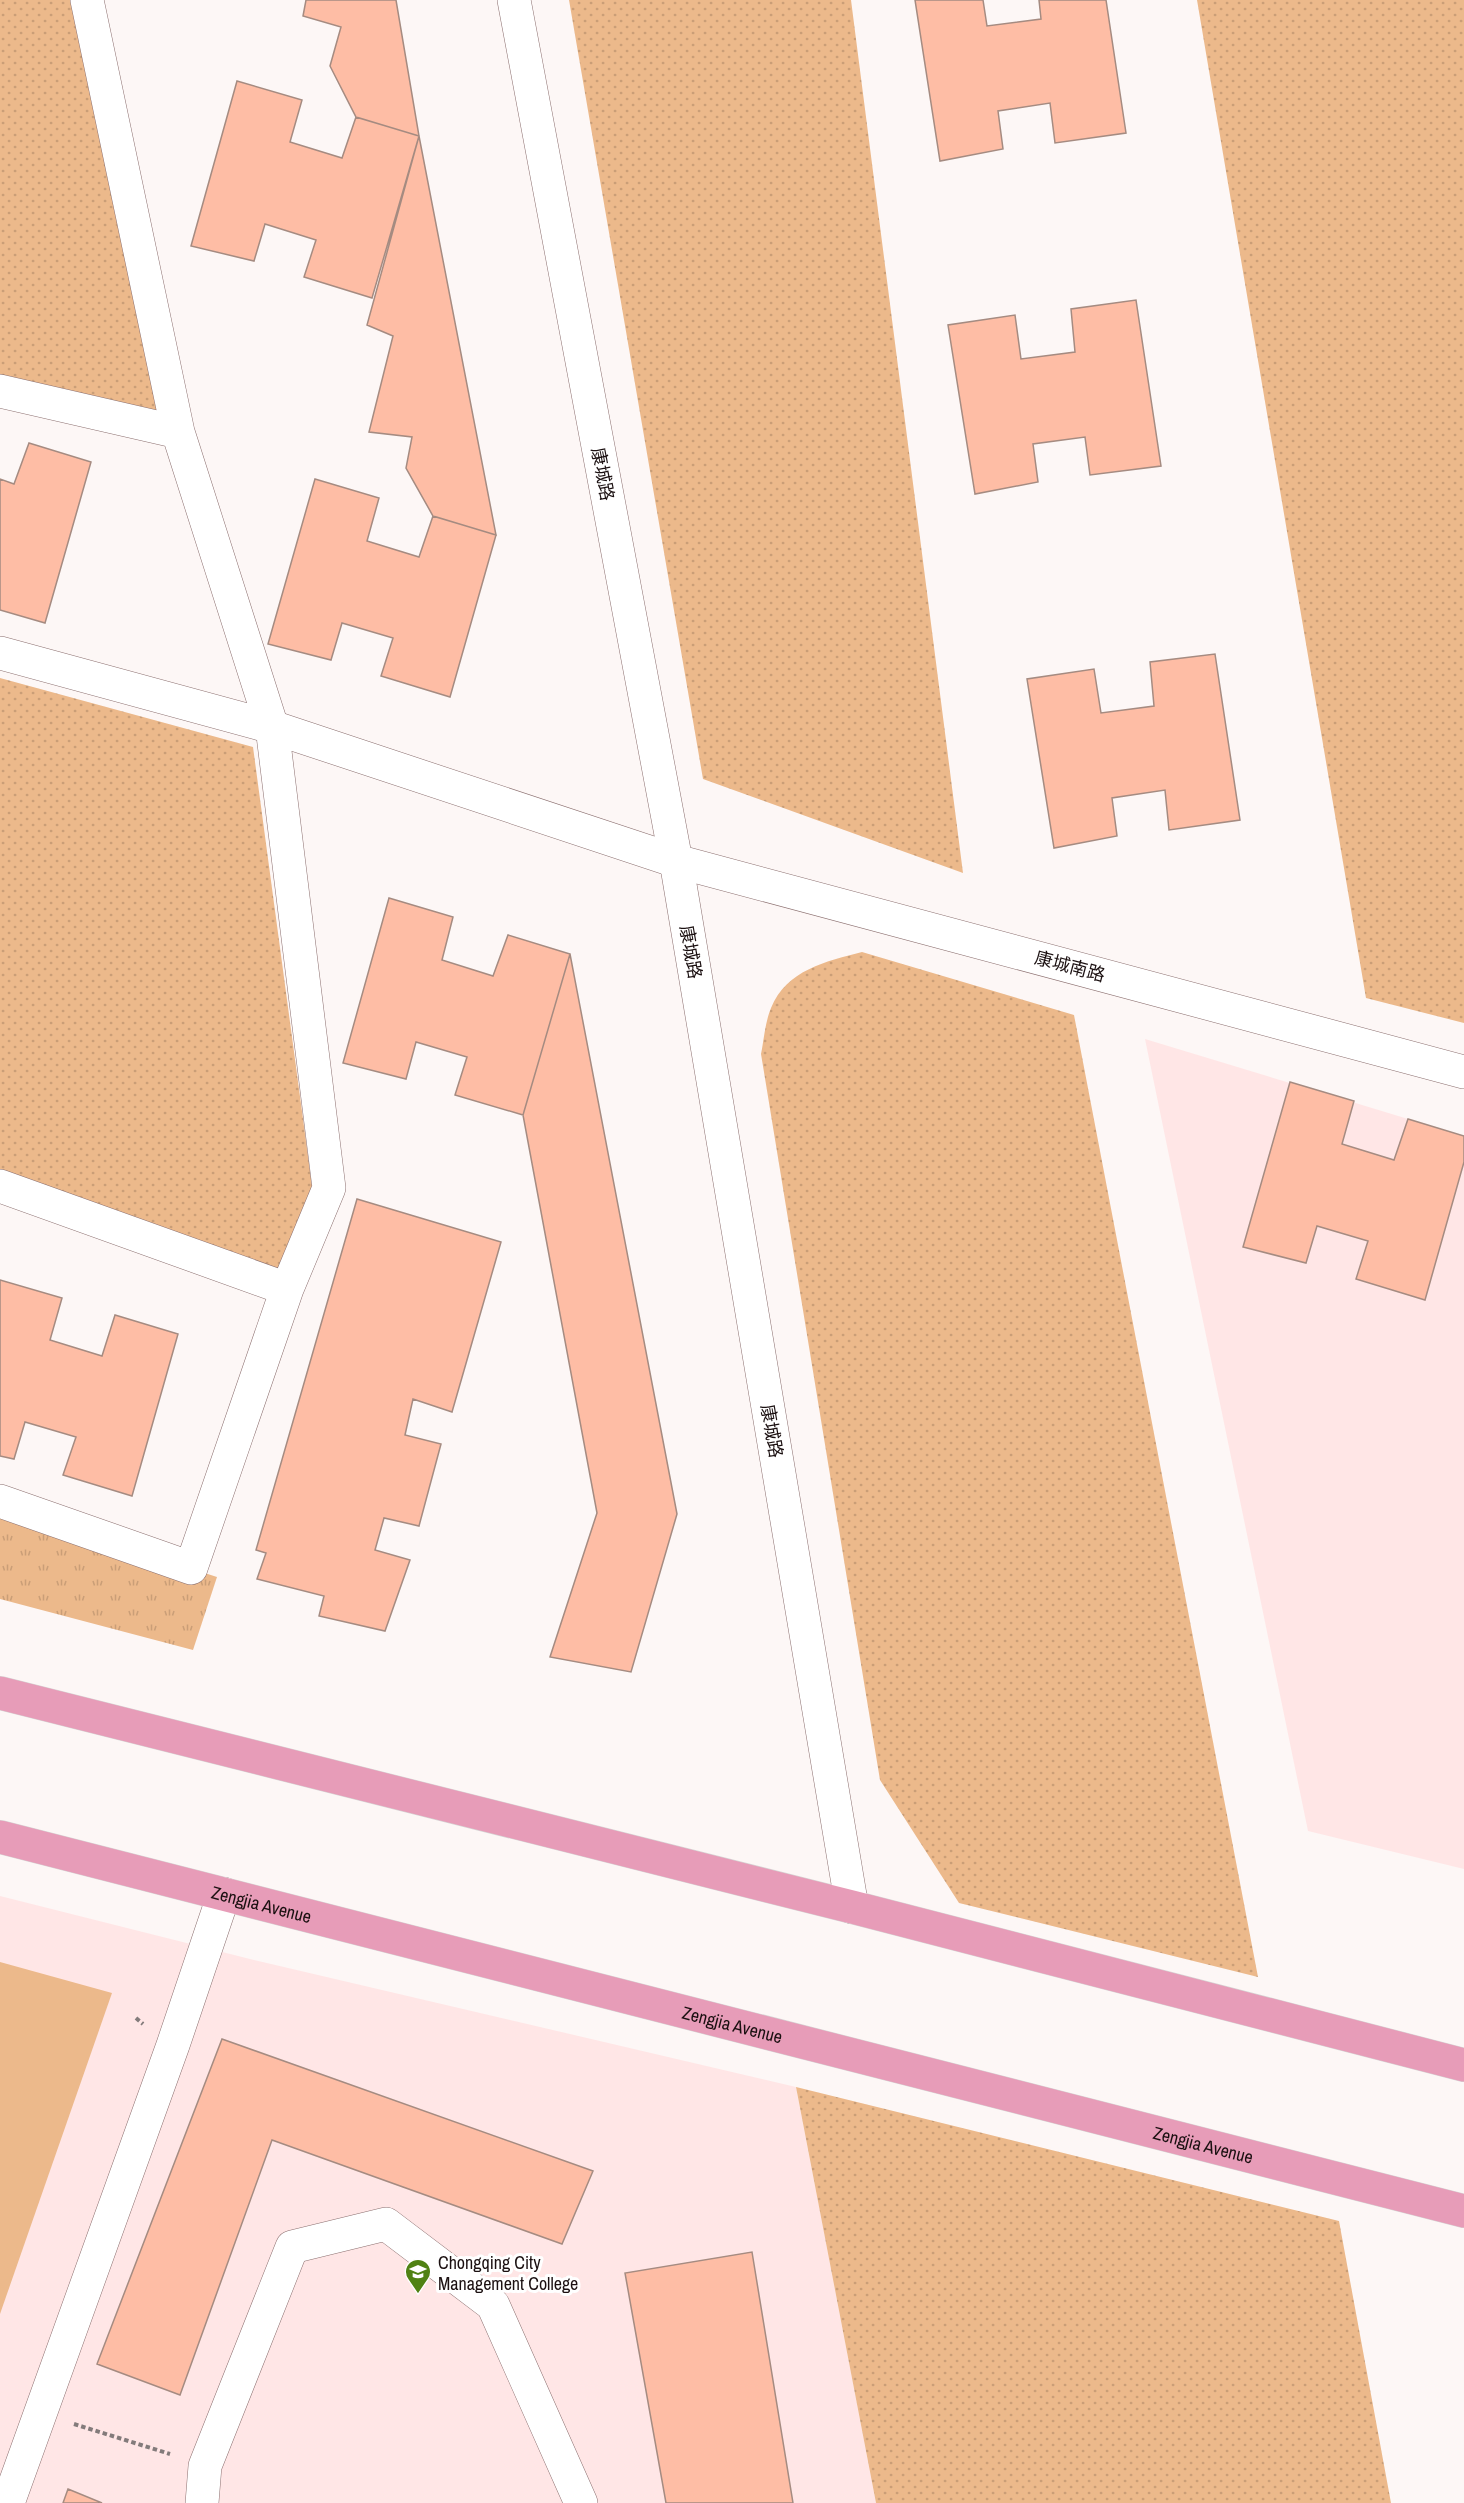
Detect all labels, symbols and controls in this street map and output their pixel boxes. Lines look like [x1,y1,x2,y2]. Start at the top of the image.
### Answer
street label: 康城路 [586,445,620,503]
street label: 康城路 [674,923,708,981]
street label: 康城南路 [1032,945,1108,987]
street label: 康城路 [755,1402,789,1460]
street label: Zengjia Avenue [209,1879,314,1929]
street label: Zengjia Avenue [680,1999,785,2049]
street label: Zengjia Avenue [1151,2120,1256,2169]
place label: Chongqing City Management College [438,2250,578,2296]
school or university icon: Chongqing City Management College [403,2257,433,2295]

